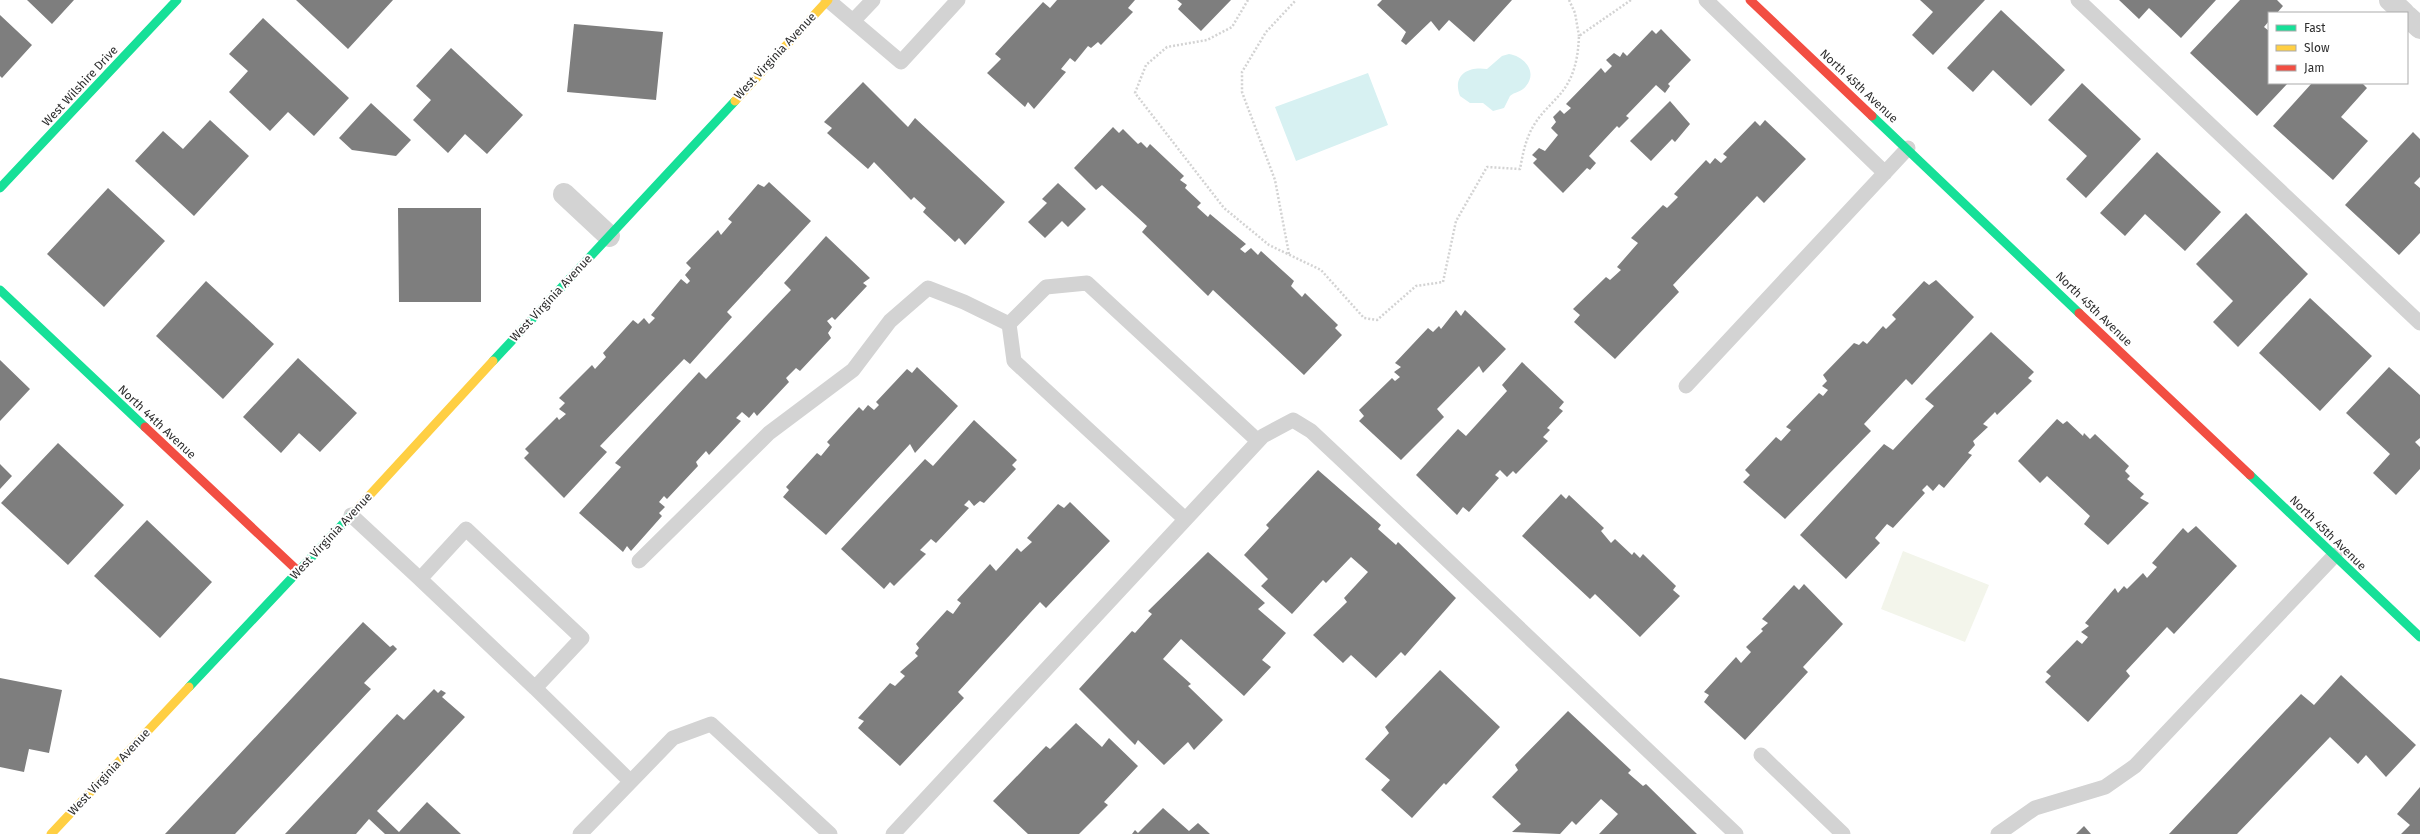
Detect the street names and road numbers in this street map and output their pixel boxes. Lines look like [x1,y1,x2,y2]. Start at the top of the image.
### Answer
street label: West Virginia Avenue [731,10,819,102]
street label: West Wilshire Drive [39,43,121,129]
street label: North 45th Avenue [1817,46,1901,126]
street label: West Virginia Avenue [507,252,595,344]
street label: North 45th Avenue [2053,269,2135,349]
street label: North 44th Avenue [115,382,199,462]
street label: West Virginia Avenue [287,490,375,582]
street label: North 45th Avenue [2287,493,2369,573]
street label: West Virginia Avenue [65,726,153,818]

